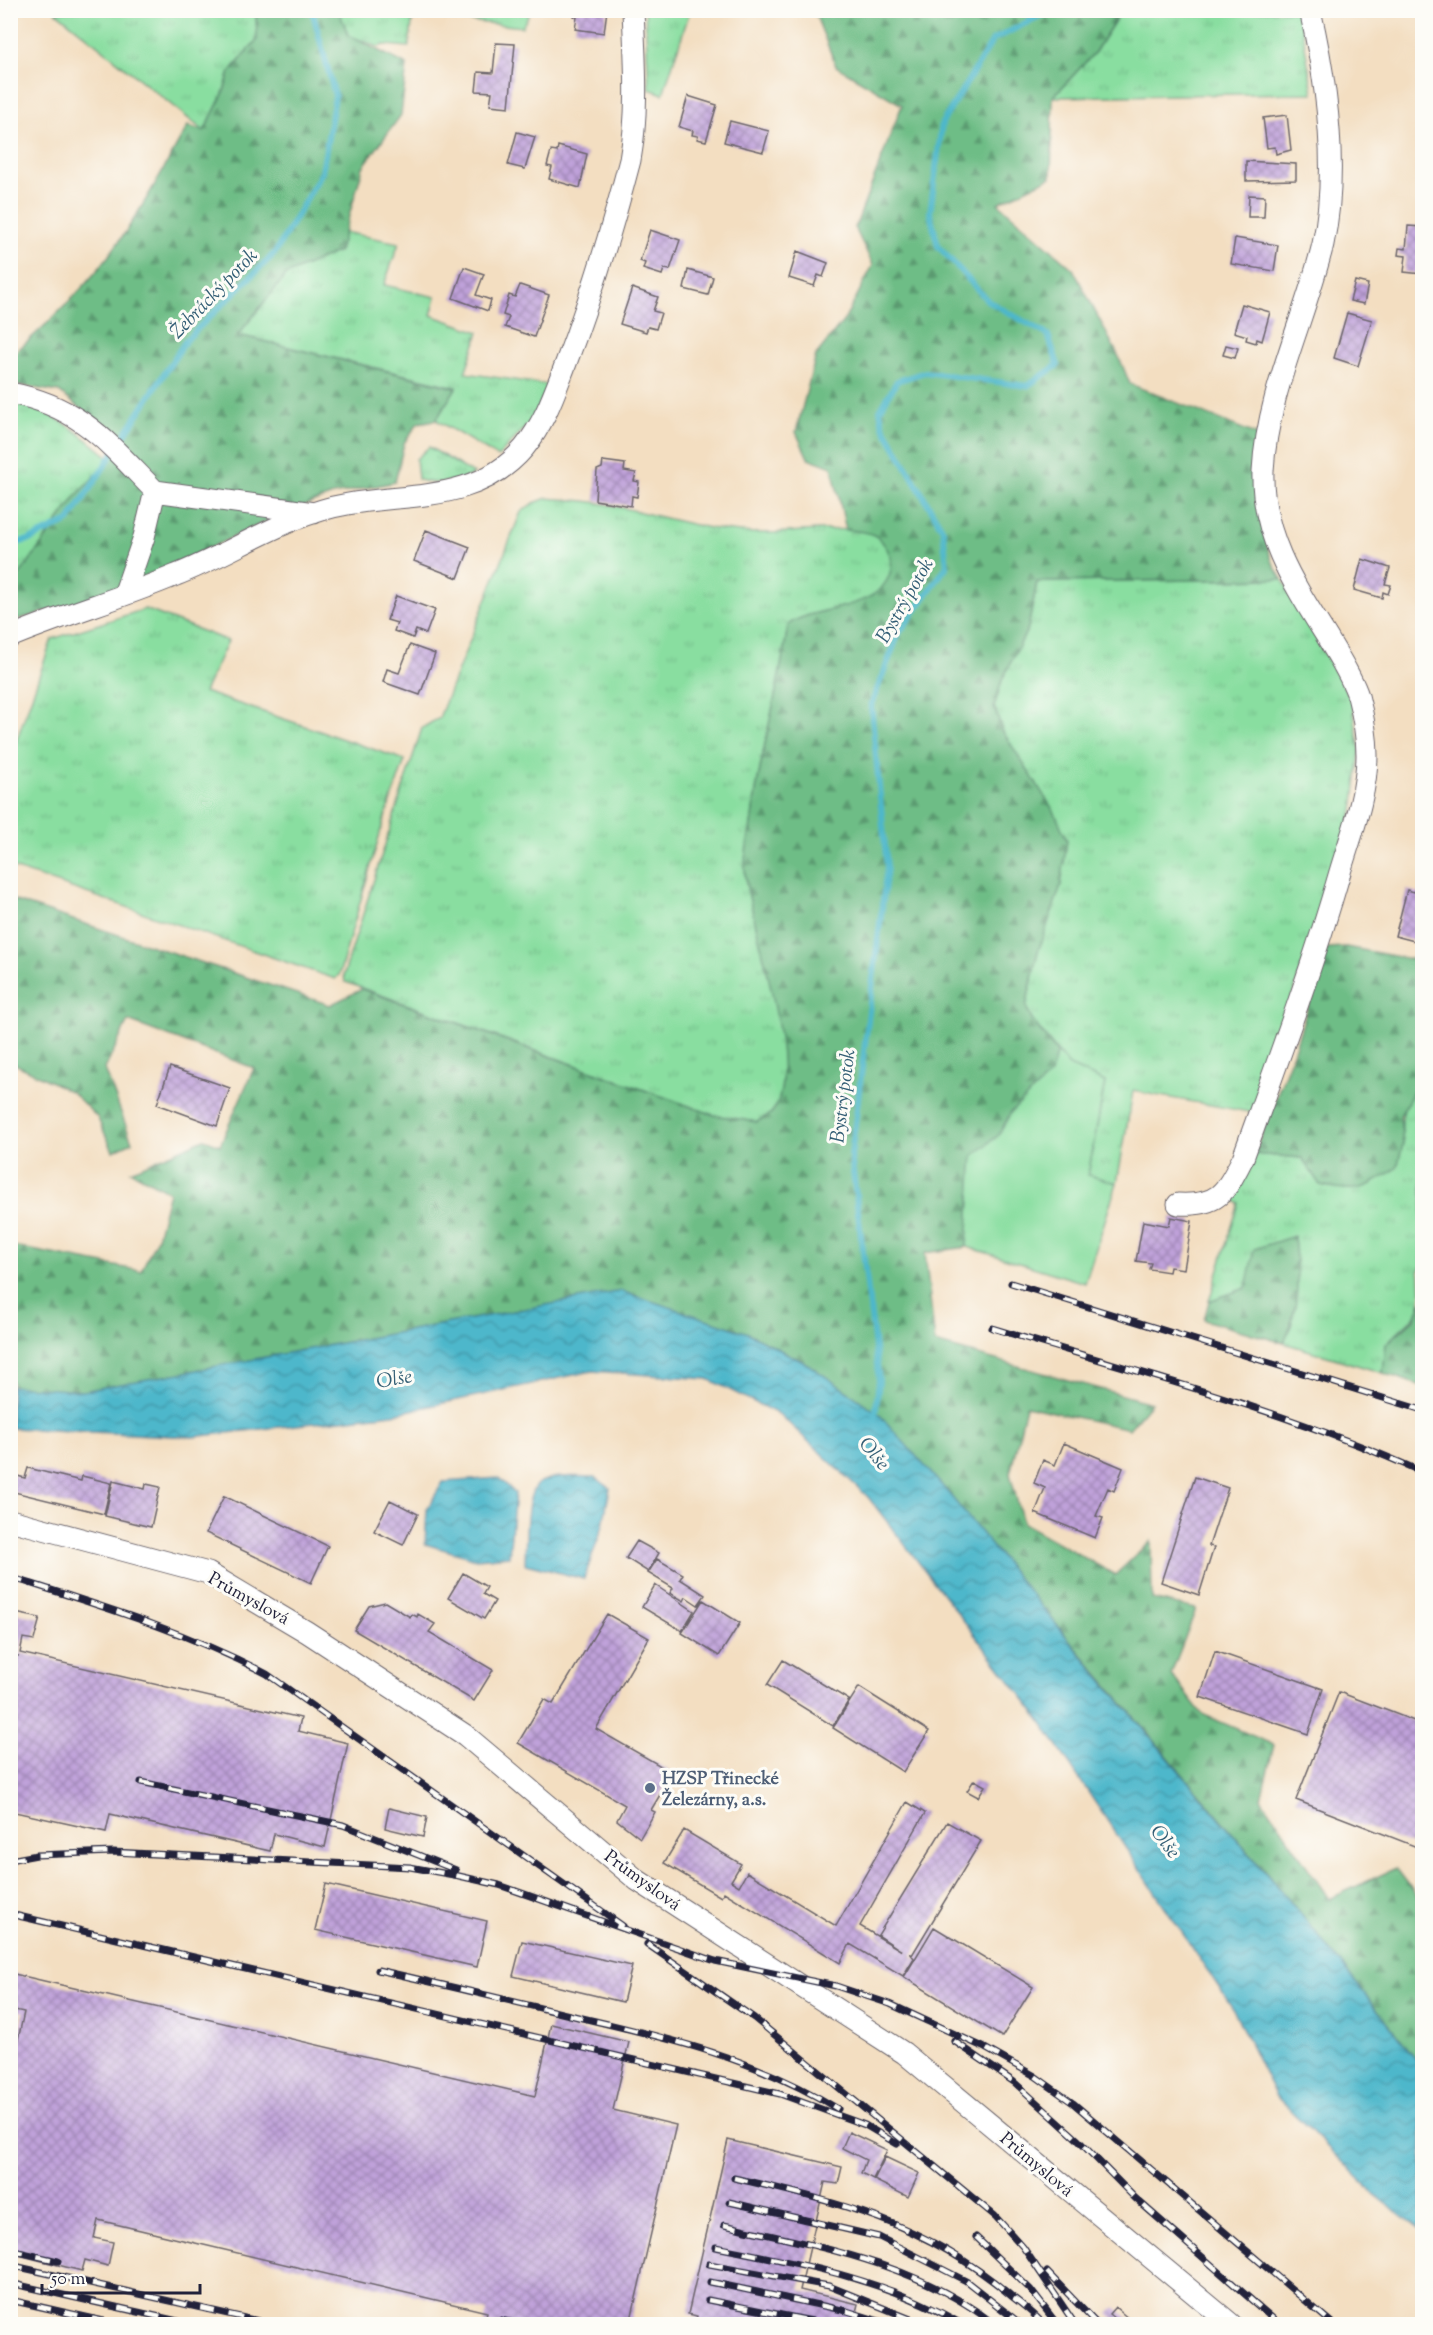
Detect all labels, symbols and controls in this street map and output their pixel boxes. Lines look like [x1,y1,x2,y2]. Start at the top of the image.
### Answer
water label: Žebrácký potok [164,243,265,346]
water label: Bystrý potok [870,553,942,649]
water label: Bystrý potok [824,1048,865,1145]
water label: Olše [374,1363,415,1398]
water label: Olše [851,1432,896,1478]
street label: Průmyslová [203,1567,293,1633]
place label: HZSP Třinecké Železárny, a.s. [662,1767,780,1814]
marker: HZSP Třinecké Železárny, a.s. [643,1781,657,1795]
water label: Olše [1142,1819,1186,1866]
street label: Průmyslová [598,1845,686,1918]
street label: Průmyslová [993,2127,1078,2204]
scale bar [42,2257,200,2295]
text: 50 m [50,2267,86,2293]

